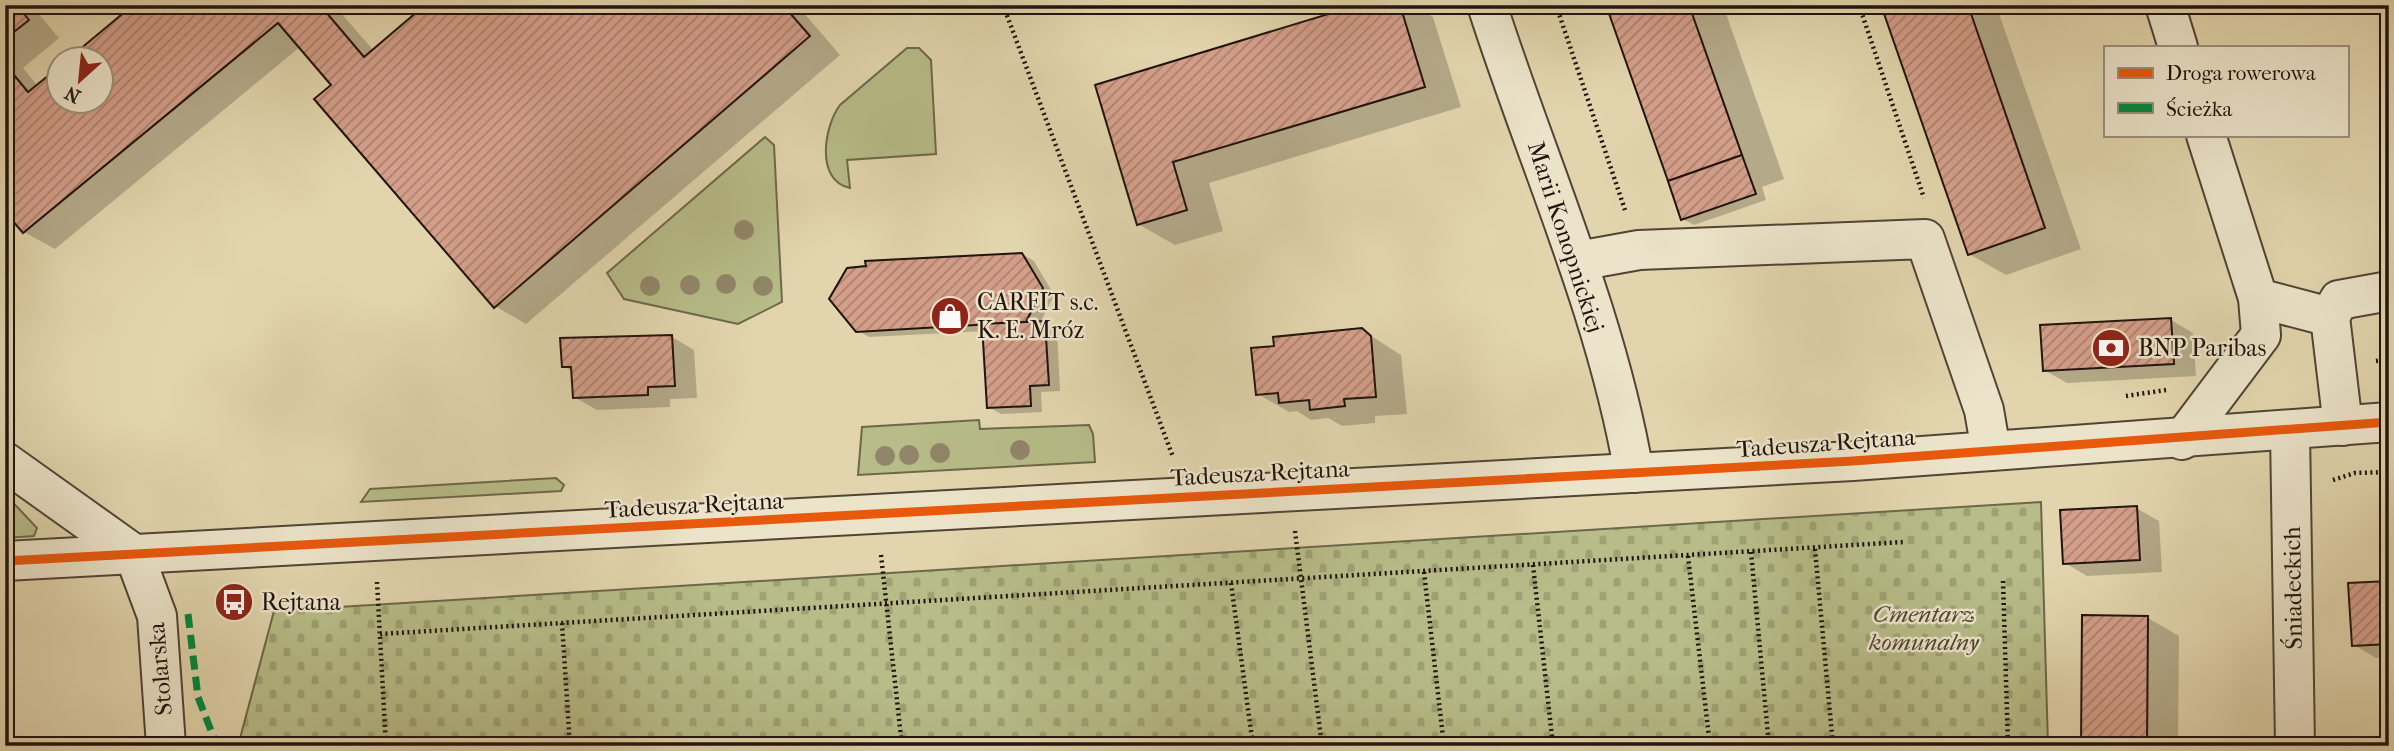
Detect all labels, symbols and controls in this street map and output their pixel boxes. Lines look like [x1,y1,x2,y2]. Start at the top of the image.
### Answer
north arrow [46,46,116,116]
legend [2104,46,2348,136]
text: Droga rowerowa [2166,61,2316,85]
text: N [61,81,84,107]
text: Ścieżka [2166,97,2233,121]
street label: Marii Konopnickiej [1522,138,1610,336]
place label: CARFIT s.c. K. E. Mróz [977,288,1098,344]
shop icon: CARFIT s.c. K. E. Mróz [929,295,971,337]
bank icon: BNP Paribas [2090,327,2132,369]
place label: BNP Paribas [2138,334,2266,362]
street label: Tadeusza Rejtana [1736,423,1917,463]
street label: Tadeusza Rejtana [1170,454,1351,492]
street label: Tadeusza Rejtana [604,486,785,524]
street label: Śniadeckich [2277,526,2308,650]
bus stop icon: Rejtana [213,581,255,623]
place label: Rejtana [261,588,342,616]
park label: Cmentarz komunalny [1868,600,1980,656]
street label: Stolarska [142,620,178,717]

